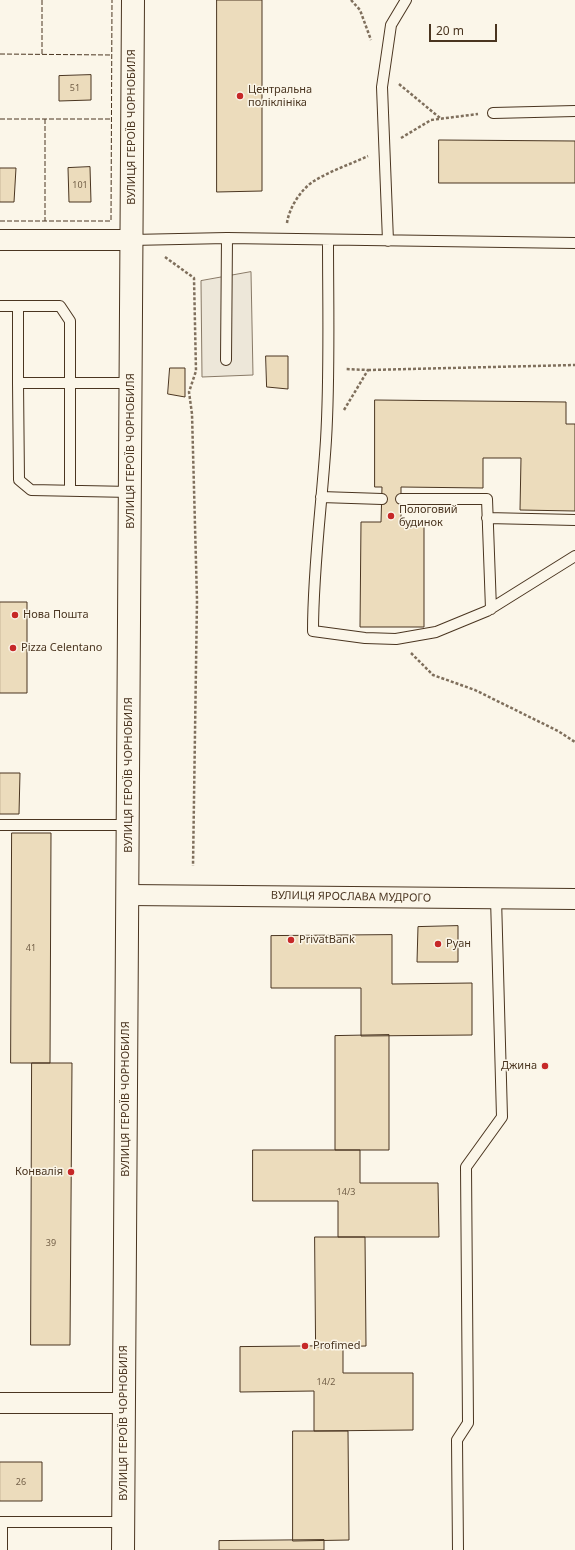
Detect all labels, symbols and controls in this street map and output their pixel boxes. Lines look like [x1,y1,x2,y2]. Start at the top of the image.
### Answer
scale bar [431,16,499,42]
text: 20 m [436,22,464,39]
street label: ВУЛИЦЯ ГЕРОЇВ ЧОРНОБИЛЯ [125,49,139,205]
house number: 51 [70,83,80,93]
place label: Центральна поліклініка [248,83,312,109]
marker: Центральна поліклініка [235,91,245,101]
house number: 101 [72,180,88,190]
street label: ВУЛИЦЯ ГЕРОЇВ ЧОРНОБИЛЯ [124,373,138,529]
place label: Пологовий будинок [399,503,458,529]
marker: Пологовий будинок [386,511,396,521]
place label: Нова Пошта [23,608,89,622]
marker: Нова Пошта [10,610,20,620]
place label: Pizza Celentano [21,641,102,655]
marker: Pizza Celentano [8,643,18,653]
street label: ВУЛИЦЯ ГЕРОЇВ ЧОРНОБИЛЯ [122,697,136,853]
street label: ВУЛИЦЯ ЯРОСЛАВА МУДРОГО [271,889,431,905]
place label: PrivatBank [299,933,355,947]
marker: PrivatBank [286,935,296,945]
place label: Руан [446,937,471,951]
marker: Руан [433,939,443,949]
house number: 41 [26,943,36,953]
street label: ВУЛИЦЯ ГЕРОЇВ ЧОРНОБИЛЯ [119,1021,133,1177]
place label: Джина [501,1059,537,1073]
marker: Джина [540,1061,550,1071]
place label: Конвалія [15,1165,63,1179]
marker: Конвалія [66,1167,76,1177]
house number: 14/3 [337,1187,355,1197]
house number: 39 [46,1238,56,1248]
place label: Profimed [313,1339,361,1353]
marker: Profimed [300,1341,310,1351]
street label: ВУЛИЦЯ ГЕРОЇВ ЧОРНОБИЛЯ [117,1345,131,1501]
house number: 14/2 [317,1377,335,1387]
house number: 26 [16,1477,26,1487]

